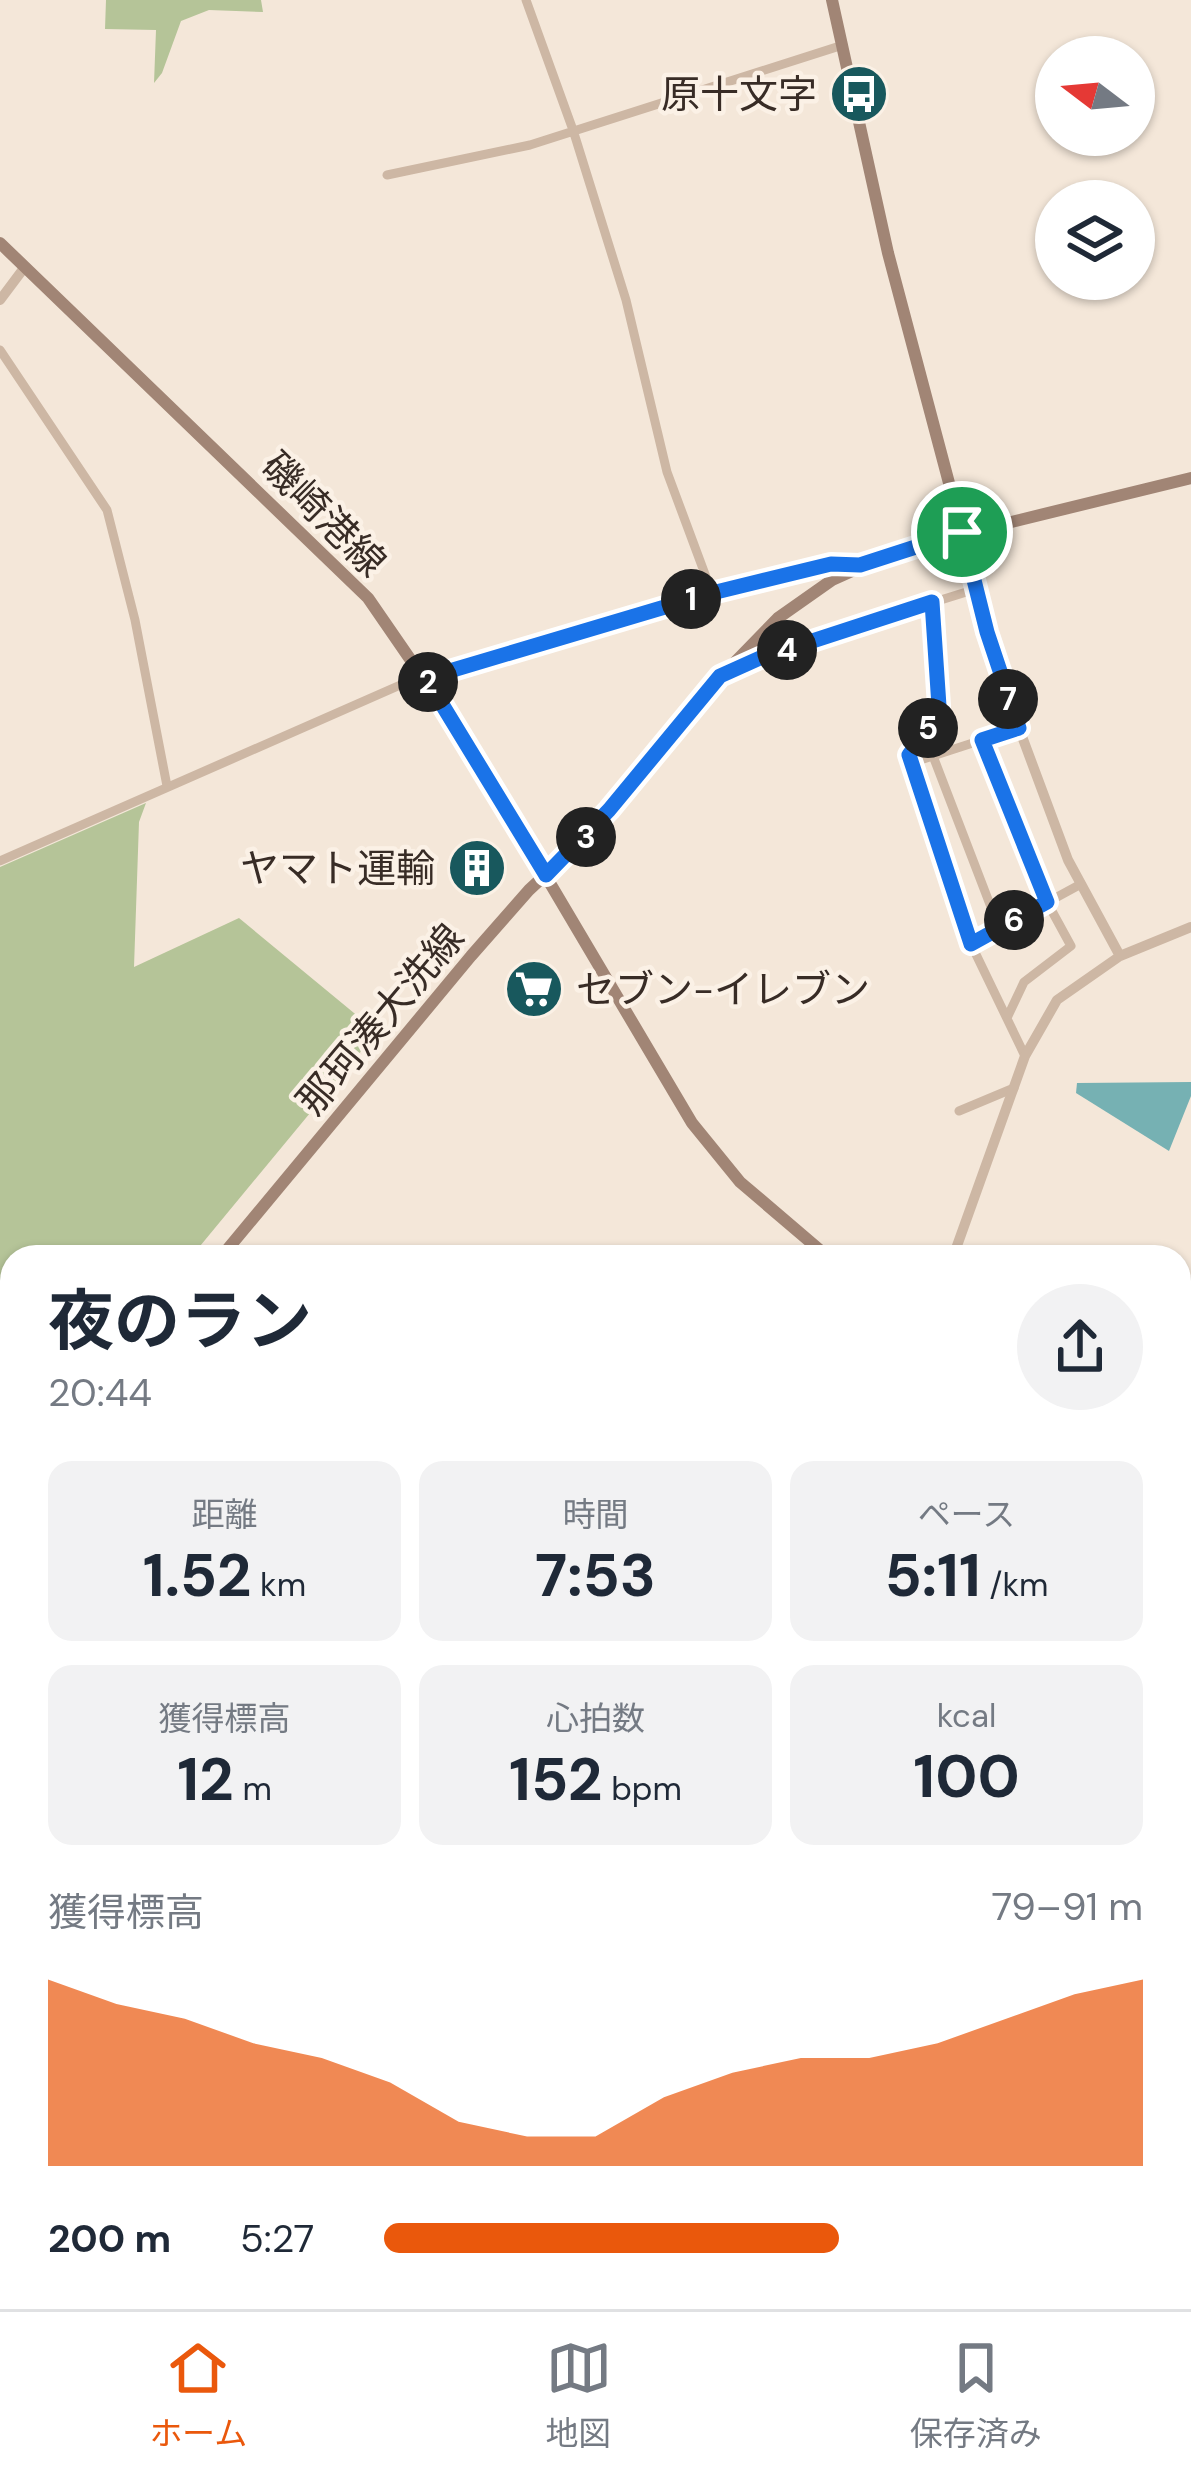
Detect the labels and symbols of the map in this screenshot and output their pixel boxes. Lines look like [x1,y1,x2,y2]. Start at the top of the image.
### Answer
north arrow [1035,36,1155,156]
bus stop icon: 原十文字 [828,63,890,125]
place label: 原十文字 [661,69,817,120]
street label: 磯崎港線 [250,441,397,588]
pin [911,481,1013,583]
pin: 1 [661,569,721,629]
pin: 4 [757,620,817,680]
pin: 2 [398,652,458,712]
pin: 7 [978,669,1038,729]
pin: 5 [898,698,958,758]
pin: 3 [556,807,616,867]
building icon: ヤマト運輸 [446,837,508,899]
place label: ヤマト運輸 [240,843,435,894]
pin: 6 [984,890,1044,950]
street label: 那珂湊大洗線 [286,913,475,1125]
supermarket icon: セブン-イレブン [503,958,565,1020]
place label: セブン-イレブン [576,964,870,1015]

